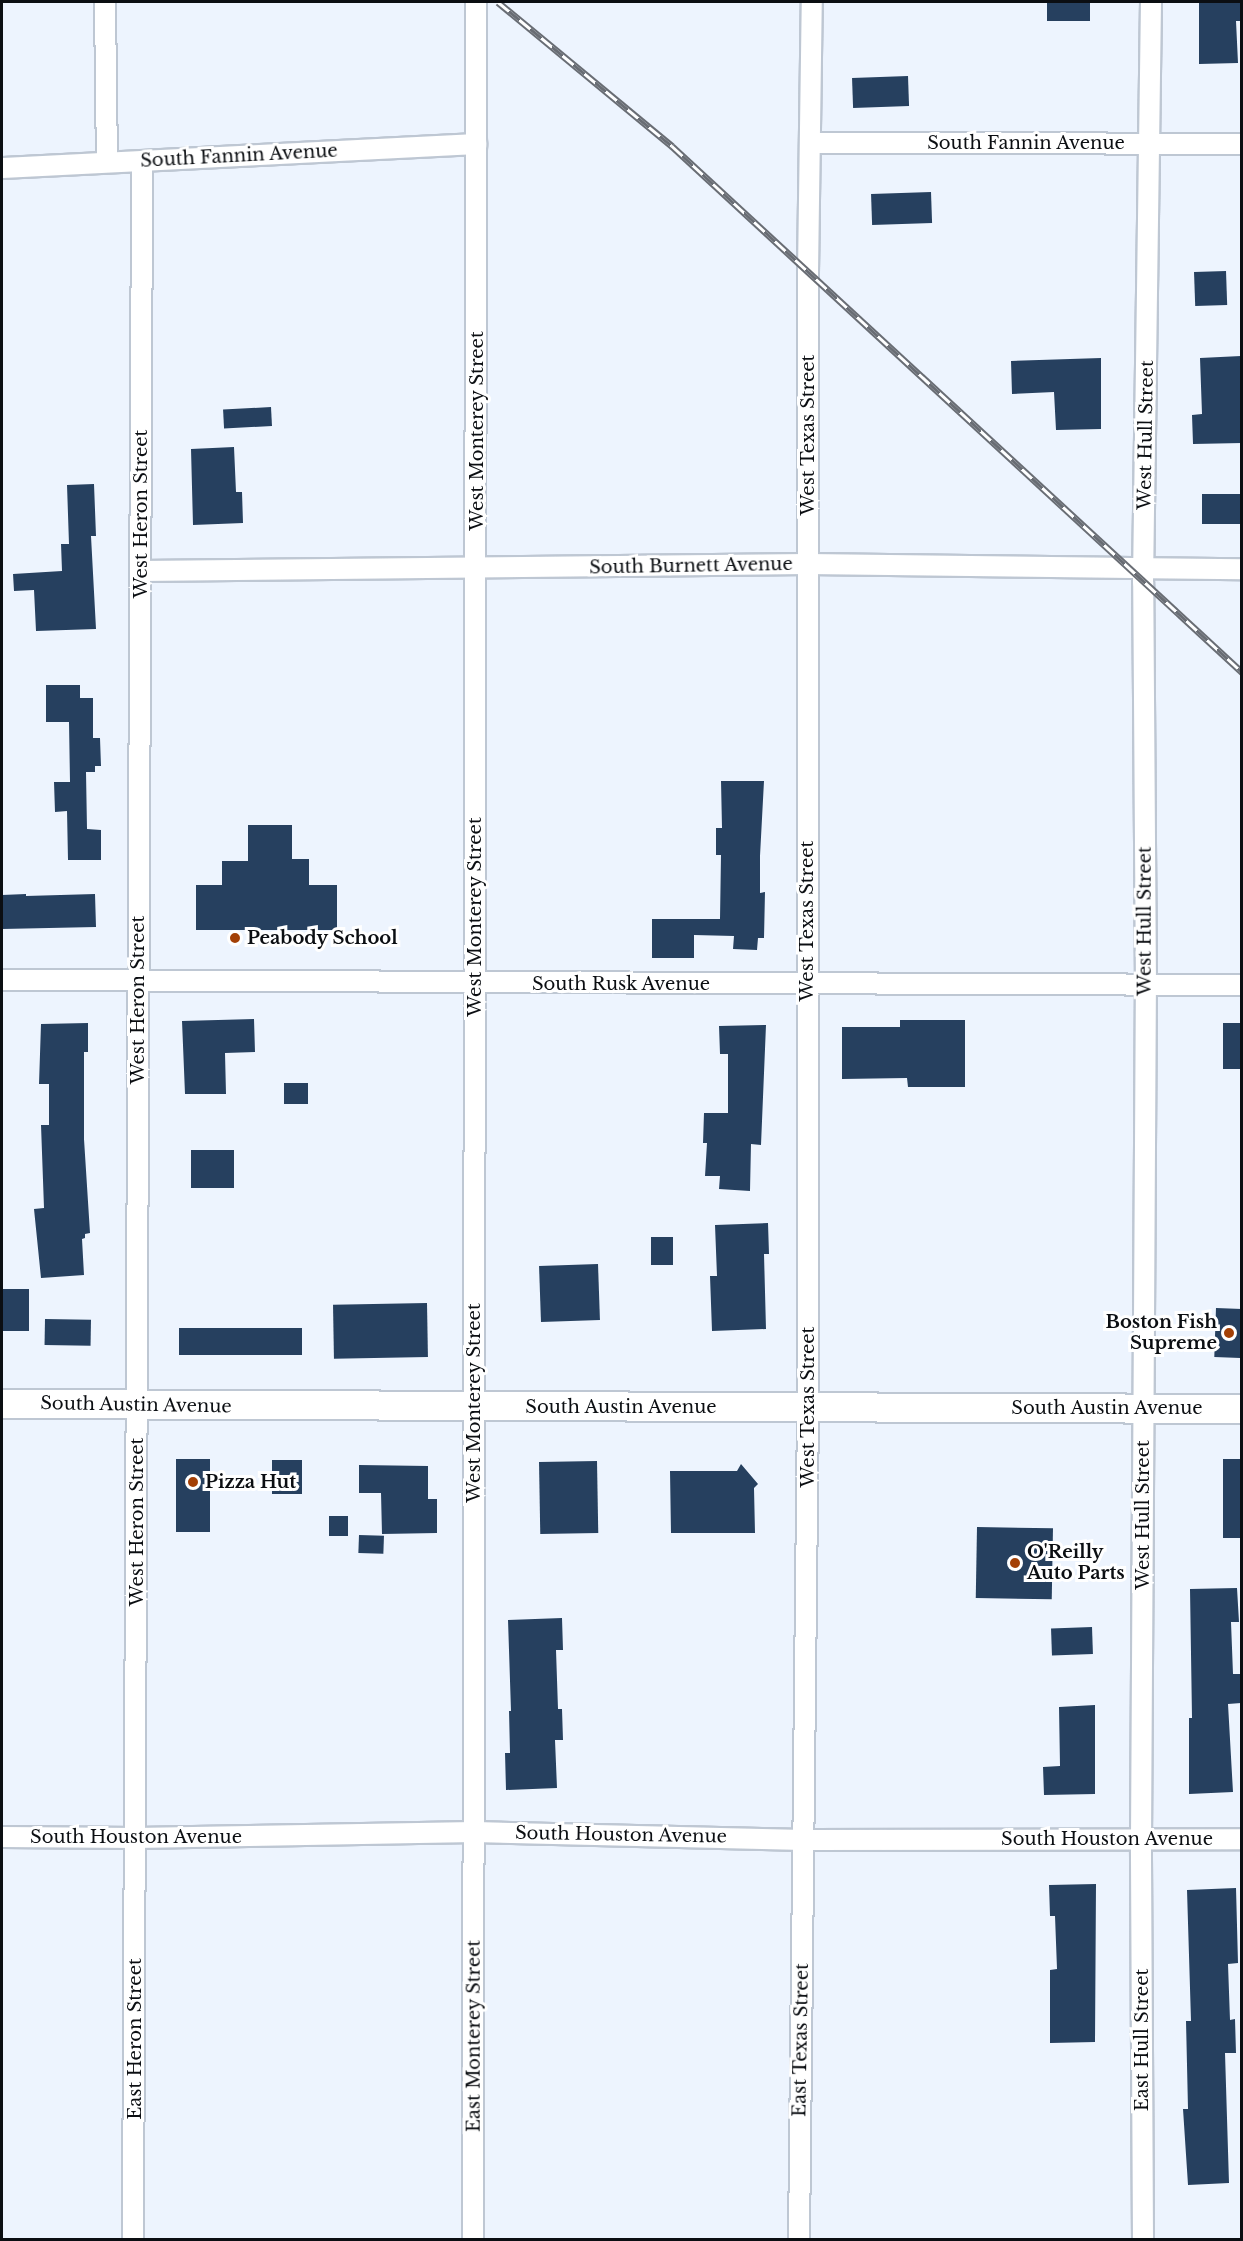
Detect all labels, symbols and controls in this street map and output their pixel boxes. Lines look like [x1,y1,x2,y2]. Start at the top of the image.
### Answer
street label: South Fannin Avenue [927,132,1125,154]
street label: South Fannin Avenue [139,140,339,172]
street label: West Monterey Street [466,331,488,531]
street label: West Texas Street [797,354,819,516]
street label: West Hull Street [1134,360,1158,510]
street label: West Heron Street [130,430,152,598]
street label: South Burnett Avenue [589,553,793,579]
street label: West Monterey Street [464,817,486,1017]
street label: West Texas Street [796,840,818,1002]
street label: West Hull Street [1134,846,1156,996]
street label: West Heron Street [127,916,149,1084]
place label: Peabody School [247,927,398,949]
marker: Peabody School [228,931,242,945]
street label: South Rusk Avenue [531,973,711,995]
street label: West Monterey Street [463,1303,485,1503]
place label: Boston Fish Supreme [1106,1312,1217,1354]
street label: West Texas Street [797,1326,819,1488]
marker: Boston Fish Supreme [1222,1326,1236,1340]
street label: South Austin Avenue [39,1393,233,1417]
street label: South Austin Avenue [525,1396,717,1418]
street label: South Austin Avenue [1011,1397,1203,1419]
street label: West Heron Street [126,1438,148,1606]
street label: West Hull Street [1132,1440,1154,1590]
place label: Pizza Hut [205,1471,296,1493]
marker: Pizza Hut [186,1475,200,1489]
place label: O'Reilly Auto Parts [1027,1542,1125,1584]
marker: O'Reilly Auto Parts [1008,1556,1022,1570]
street label: South Houston Avenue [515,1822,727,1848]
street label: South Houston Avenue [30,1826,242,1848]
street label: South Houston Avenue [1001,1828,1213,1850]
street label: East Monterey Street [463,1940,485,2132]
street label: East Heron Street [124,1958,146,2120]
street label: East Texas Street [789,1963,813,2117]
street label: East Hull Street [1131,1969,1153,2111]

